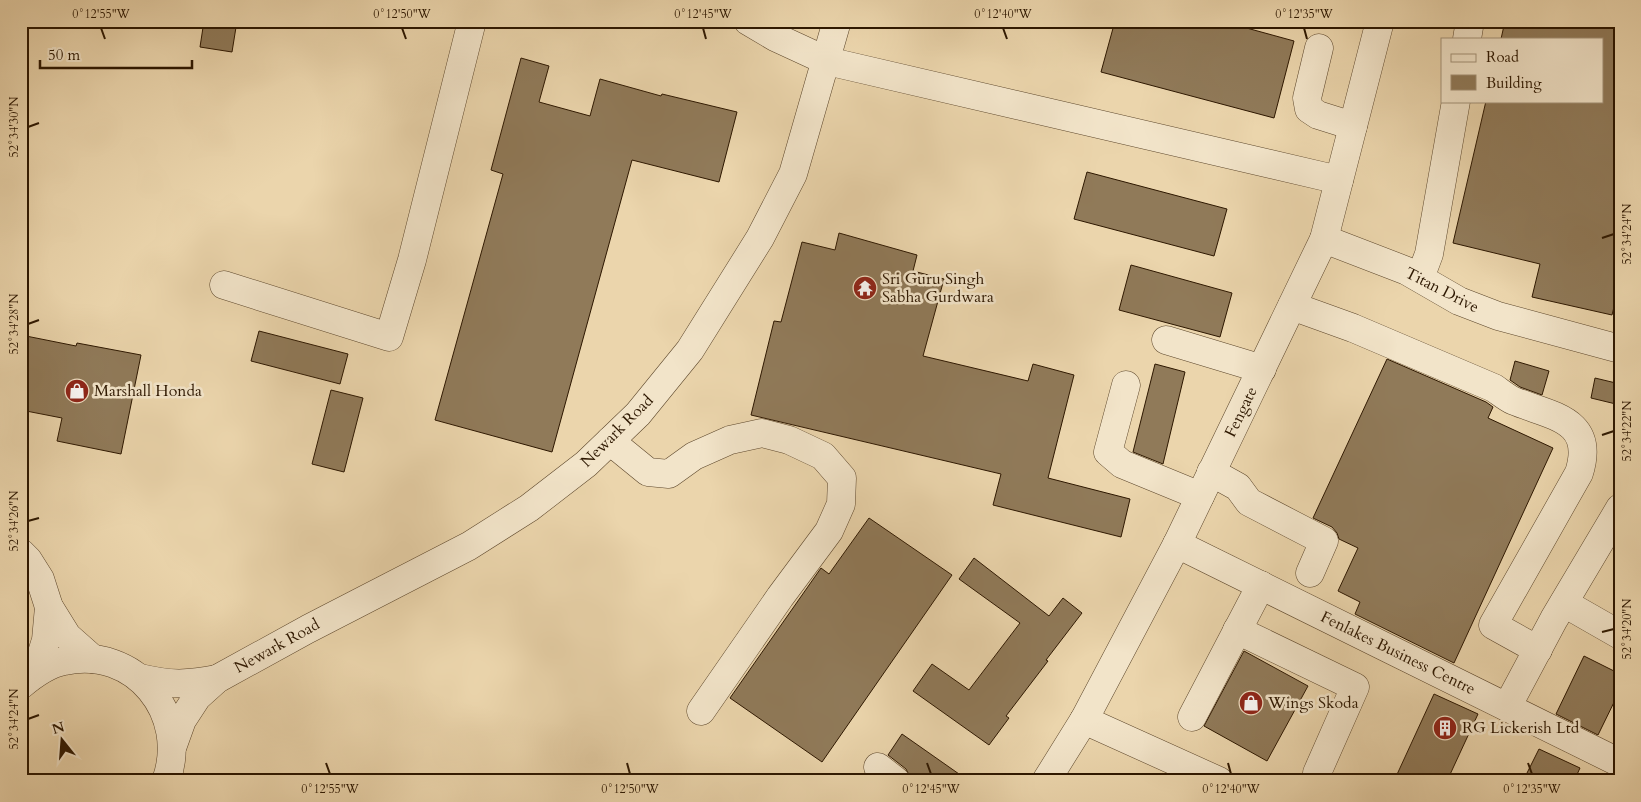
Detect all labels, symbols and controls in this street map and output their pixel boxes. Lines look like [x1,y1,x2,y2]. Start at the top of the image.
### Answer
text: 0°12'55"W [72,6,131,22]
text: 0°12'50"W [373,6,432,22]
text: 0°12'45"W [674,6,733,22]
text: 0°12'40"W [974,6,1033,22]
text: 0°12'35"W [1275,6,1334,22]
scale bar [40,38,192,70]
legend [1441,38,1604,102]
text: 50 m [48,45,80,65]
text: Road [1486,47,1519,67]
text: Building [1486,73,1542,93]
text: 52°34'30"N [6,96,22,157]
text: 52°34'24"N [1619,203,1635,264]
street label: Titan Drive [1401,262,1483,318]
place label: Sri Guru Singh Sabha Gurdwara [882,268,994,308]
temple icon: Sri Guru Singh Sabha Gurdwara [852,275,878,301]
text: 52°34'28"N [6,293,22,354]
shop icon: Marshall Honda [64,378,90,404]
place label: Marshall Honda [94,380,202,402]
street label: Fengate [1219,383,1263,441]
street label: Newark Road [576,389,659,472]
text: 52°34'22"N [1619,400,1635,461]
text: 52°34'26"N [6,490,22,551]
text: 52°34'20"N [1619,598,1635,659]
street label: Fenlakes Business Centre [1317,606,1479,700]
street label: Newark Road [230,613,324,679]
text: 52°34'24"N [6,688,22,749]
shop icon: Wings Skoda [1238,690,1264,716]
place label: Wings Skoda [1267,692,1359,714]
north arrow [38,714,88,764]
building icon: RG Lickerish Ltd [1432,715,1458,741]
text: N [50,717,67,739]
place label: RG Lickerish Ltd [1462,717,1580,739]
text: 0°12'55"W [301,781,360,797]
text: 0°12'50"W [601,781,660,797]
text: 0°12'45"W [902,781,961,797]
text: 0°12'40"W [1202,781,1261,797]
text: 0°12'35"W [1503,781,1562,797]

